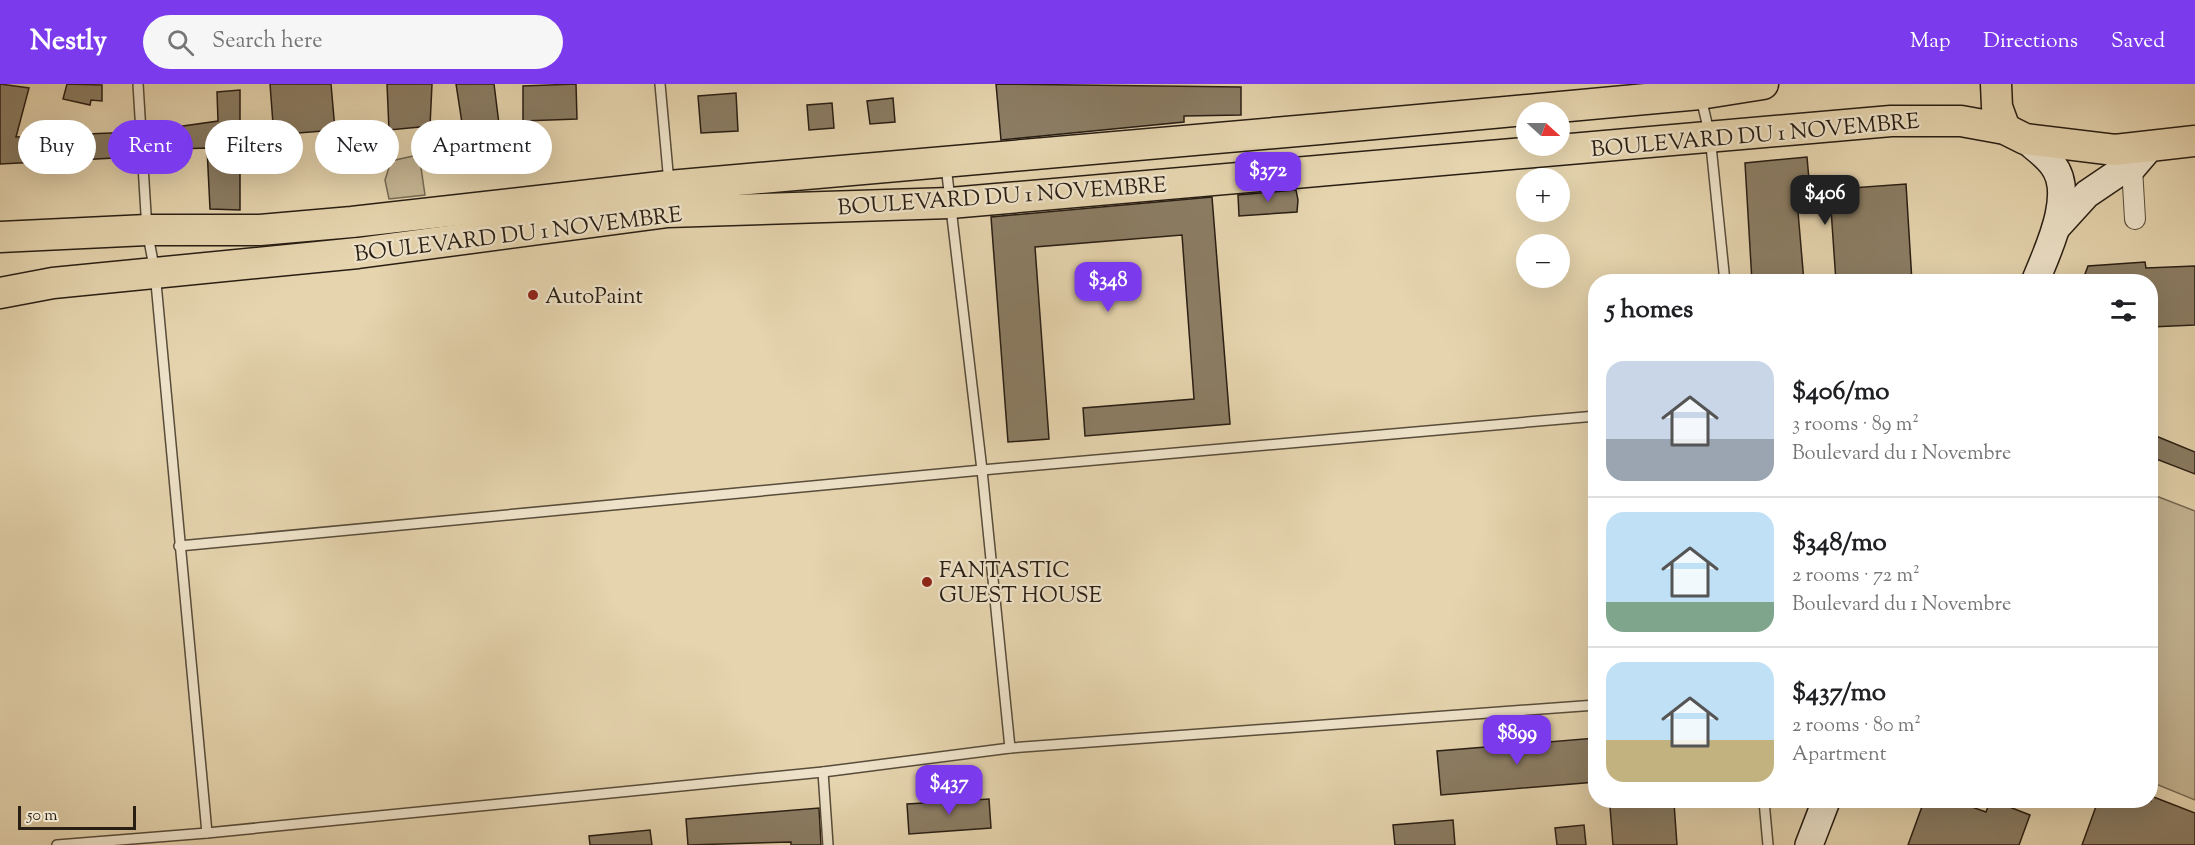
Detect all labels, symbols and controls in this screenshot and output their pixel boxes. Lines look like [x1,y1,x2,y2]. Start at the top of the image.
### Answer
search box [143,15,563,69]
text: Nestly [30,22,107,62]
icon: search [164,26,197,59]
text: Search here [212,26,322,58]
text: Map [1910,27,1950,57]
text: Directions [1983,27,2078,57]
text: Saved [2111,27,2165,57]
north arrow [1516,102,1570,156]
map controls [1516,102,1570,288]
street label: BOULEVARD DU 1 NOVEMBRE [1590,107,1921,167]
chip: Buy [18,120,96,174]
chip: Rent [108,120,193,174]
chip: Filters [205,120,303,174]
chip: New [315,120,399,174]
chip: Apartment [411,120,552,174]
pin: $372 [1232,152,1304,203]
text: $372 [1249,157,1287,186]
button: + [1516,168,1570,222]
street label: BOULEVARD DU 1 NOVEMBRE [837,171,1168,225]
pin: $406 [1789,175,1861,226]
text: $406 [1804,180,1846,209]
street label: BOULEVARD DU 1 NOVEMBRE [353,200,684,272]
button: − [1516,234,1570,288]
pin: $348 [1072,262,1144,313]
text: $348 [1089,267,1127,296]
place label: AutoPaint [545,282,644,314]
marker: AutoPaint [526,288,540,302]
text: 5 homes [1606,292,1693,329]
icon: filters [2107,294,2140,327]
text: $406/mo [1792,374,1889,411]
icon: home [1654,385,1726,457]
text: 3 rooms · 89 m² [1792,411,1919,440]
text: Boulevard du 1 Novembre [1792,440,2011,469]
text: $348/mo [1792,525,1887,562]
icon: home [1654,536,1726,608]
place label: FANTASTIC GUEST HOUSE [939,556,1102,613]
text: 2 rooms · 72 m² [1792,562,1920,591]
marker: FANTASTIC GUEST HOUSE [920,575,934,589]
text: Boulevard du 1 Novembre [1792,591,2011,620]
text: $437/mo [1792,675,1886,712]
icon: home [1654,686,1726,758]
text: 2 rooms · 80 m² [1792,712,1921,741]
pin: $899 [1481,715,1553,766]
text: $899 [1497,720,1537,749]
text: Apartment [1792,741,1887,770]
pin: $437 [913,765,985,816]
text: $437 [930,770,968,799]
scale bar [18,803,136,830]
text: 50 m [27,805,58,828]

